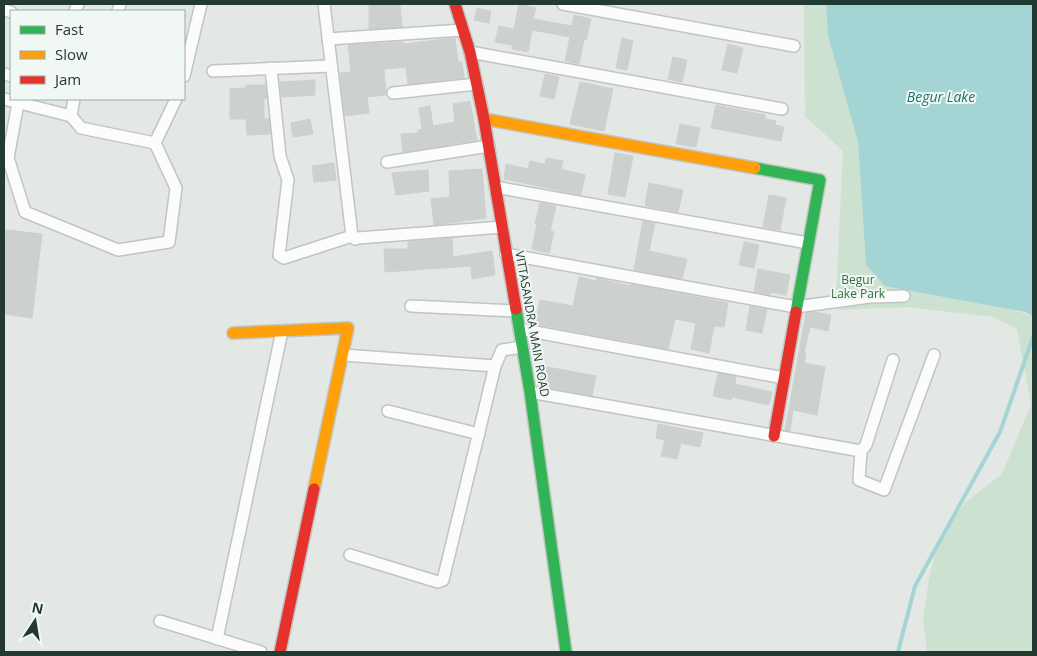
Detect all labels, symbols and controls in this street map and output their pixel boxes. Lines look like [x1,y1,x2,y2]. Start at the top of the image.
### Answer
legend [10,10,185,100]
text: Fast [55,19,84,39]
text: Slow [55,44,88,64]
text: Jam [53,69,81,89]
water label: Begur Lake [907,87,975,106]
street label: VITTASANDRA MAIN ROAD [511,249,554,398]
park label: Begur Lake Park [831,271,886,302]
north arrow [10,596,60,646]
text: N [30,597,45,618]

